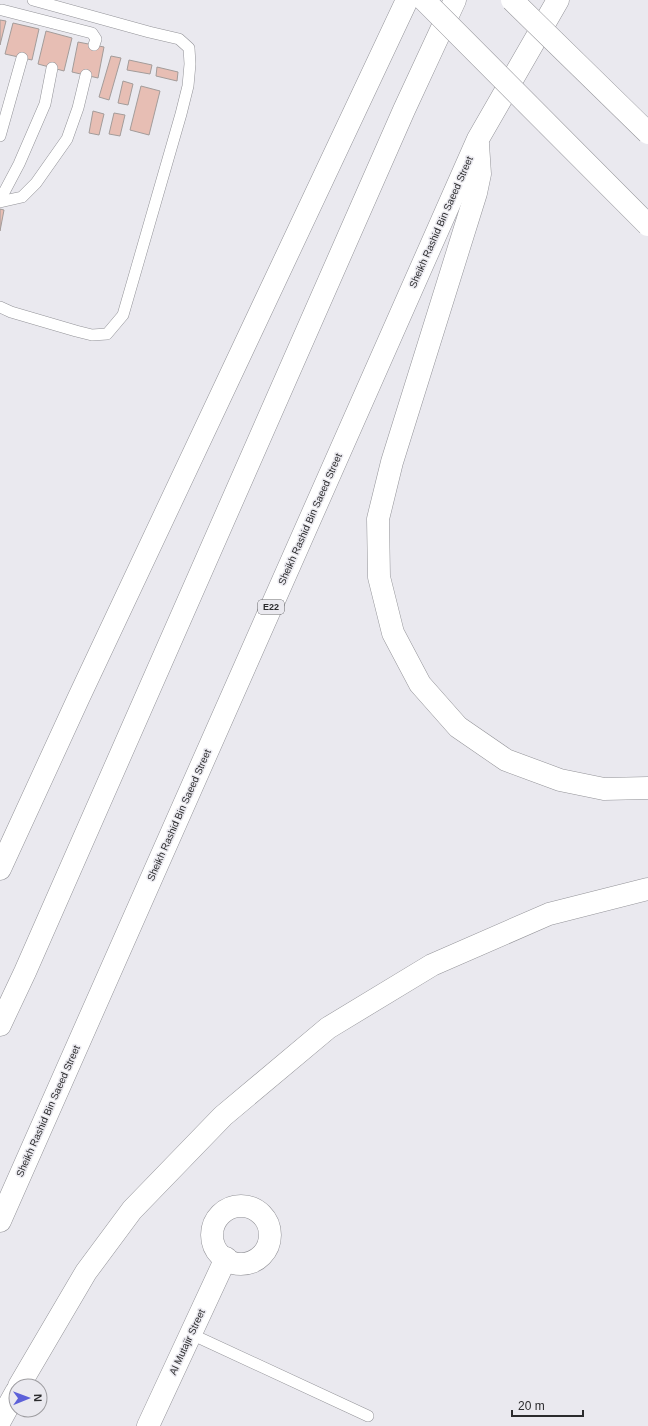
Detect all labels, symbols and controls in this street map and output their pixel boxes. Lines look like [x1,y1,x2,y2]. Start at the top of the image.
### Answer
street label: Sheikh Rashid Bin Saeed Street [407,154,475,289]
street label: Sheikh Rashid Bin Saeed Street [276,451,344,586]
road number: E22 [258,600,284,614]
street label: Sheikh Rashid Bin Saeed Street [145,747,213,882]
street label: Sheikh Rashid Bin Saeed Street [14,1043,82,1178]
street label: Al Mutajir Street [167,1307,207,1377]
north arrow [8,1378,48,1418]
scale bar [512,1392,583,1418]
text: N [32,1394,44,1402]
text: 20 m [518,1399,545,1413]

